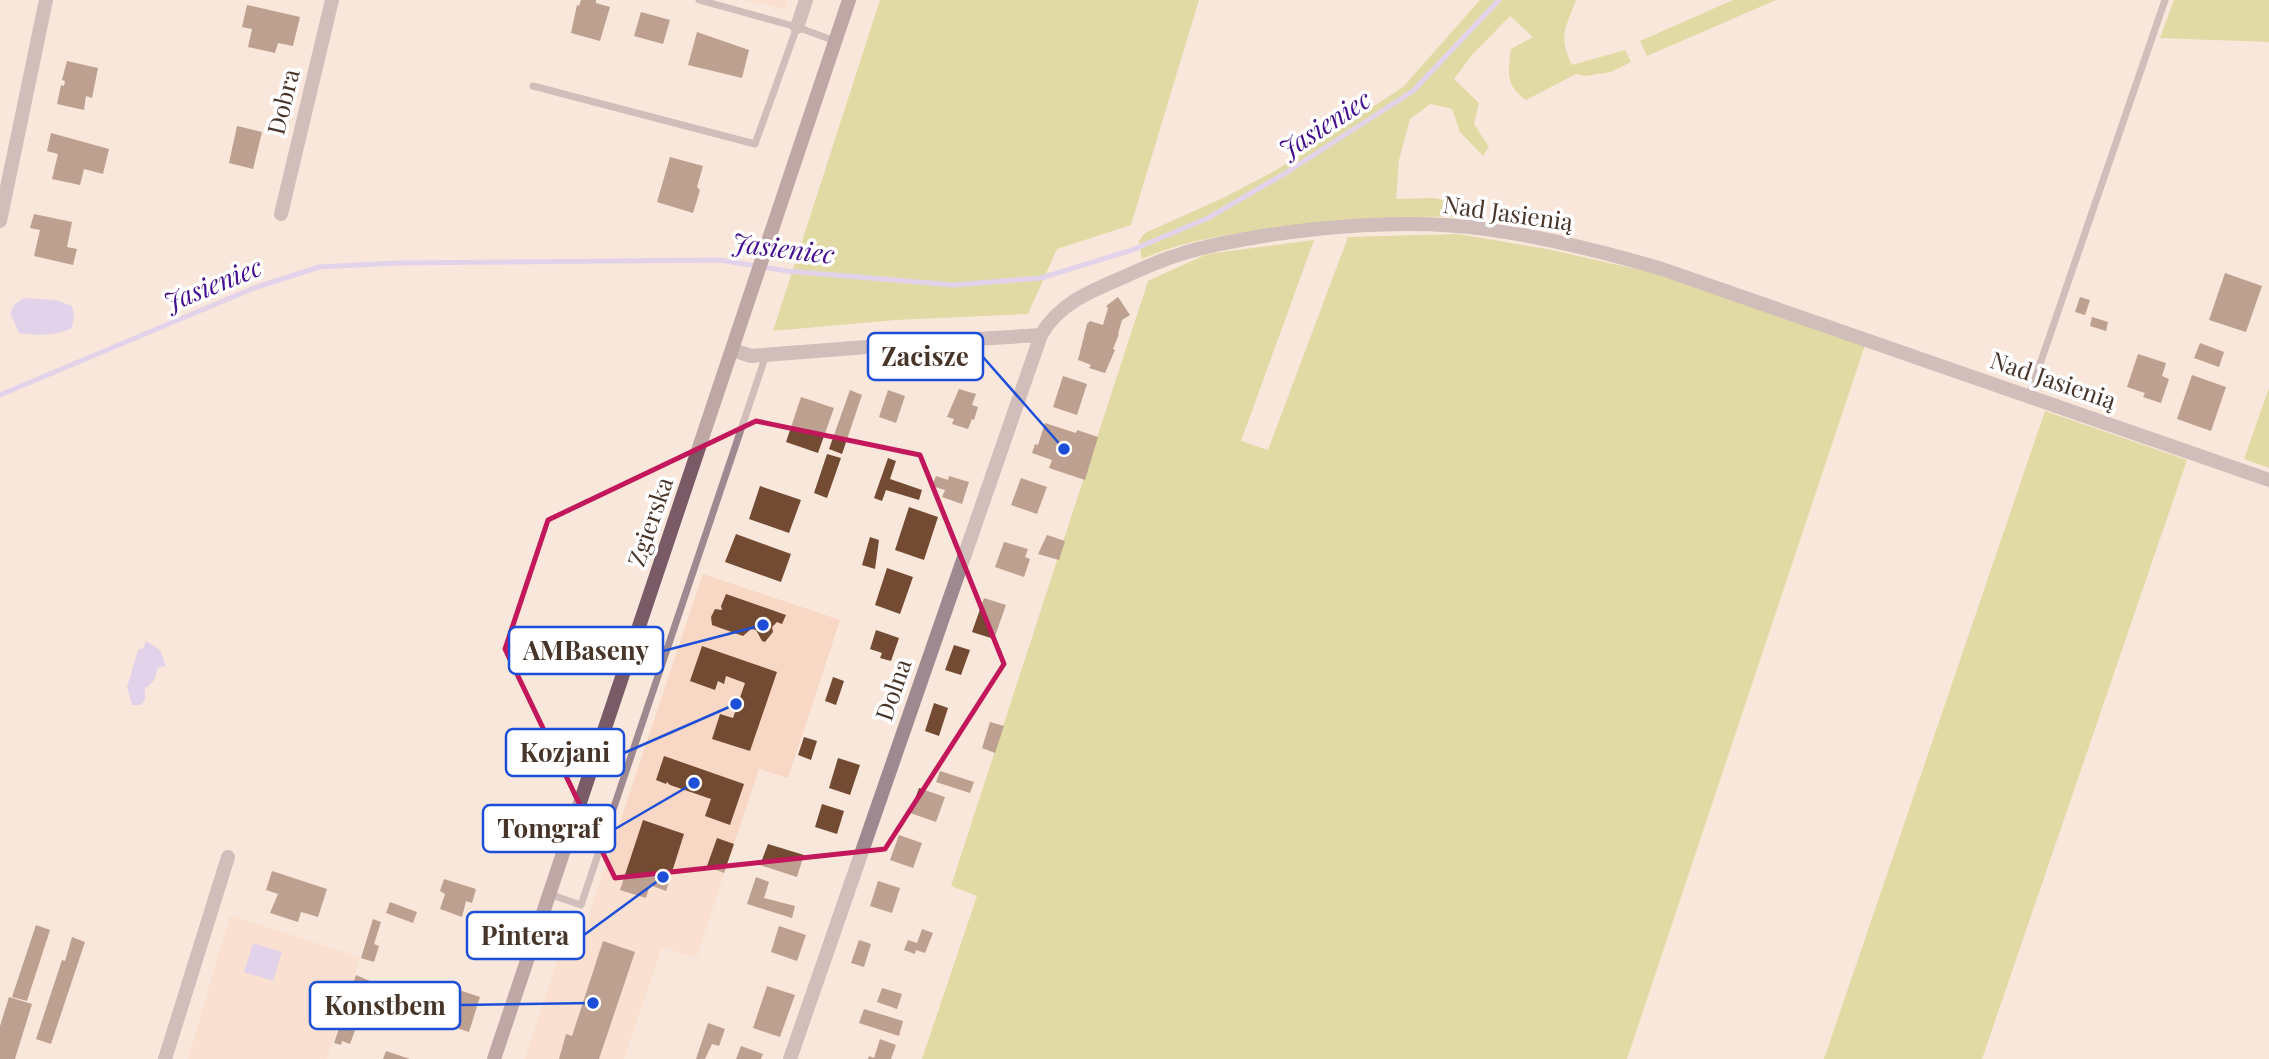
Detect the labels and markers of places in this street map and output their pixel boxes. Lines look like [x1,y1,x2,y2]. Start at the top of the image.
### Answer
callout: Zacisze [868,333,983,380]
callout: AMBaseny [509,627,663,674]
callout: Kozjani [506,729,624,776]
callout: Tomgraf [483,805,615,852]
callout: Pintera [467,912,584,959]
callout: Konstbem [310,982,460,1029]

